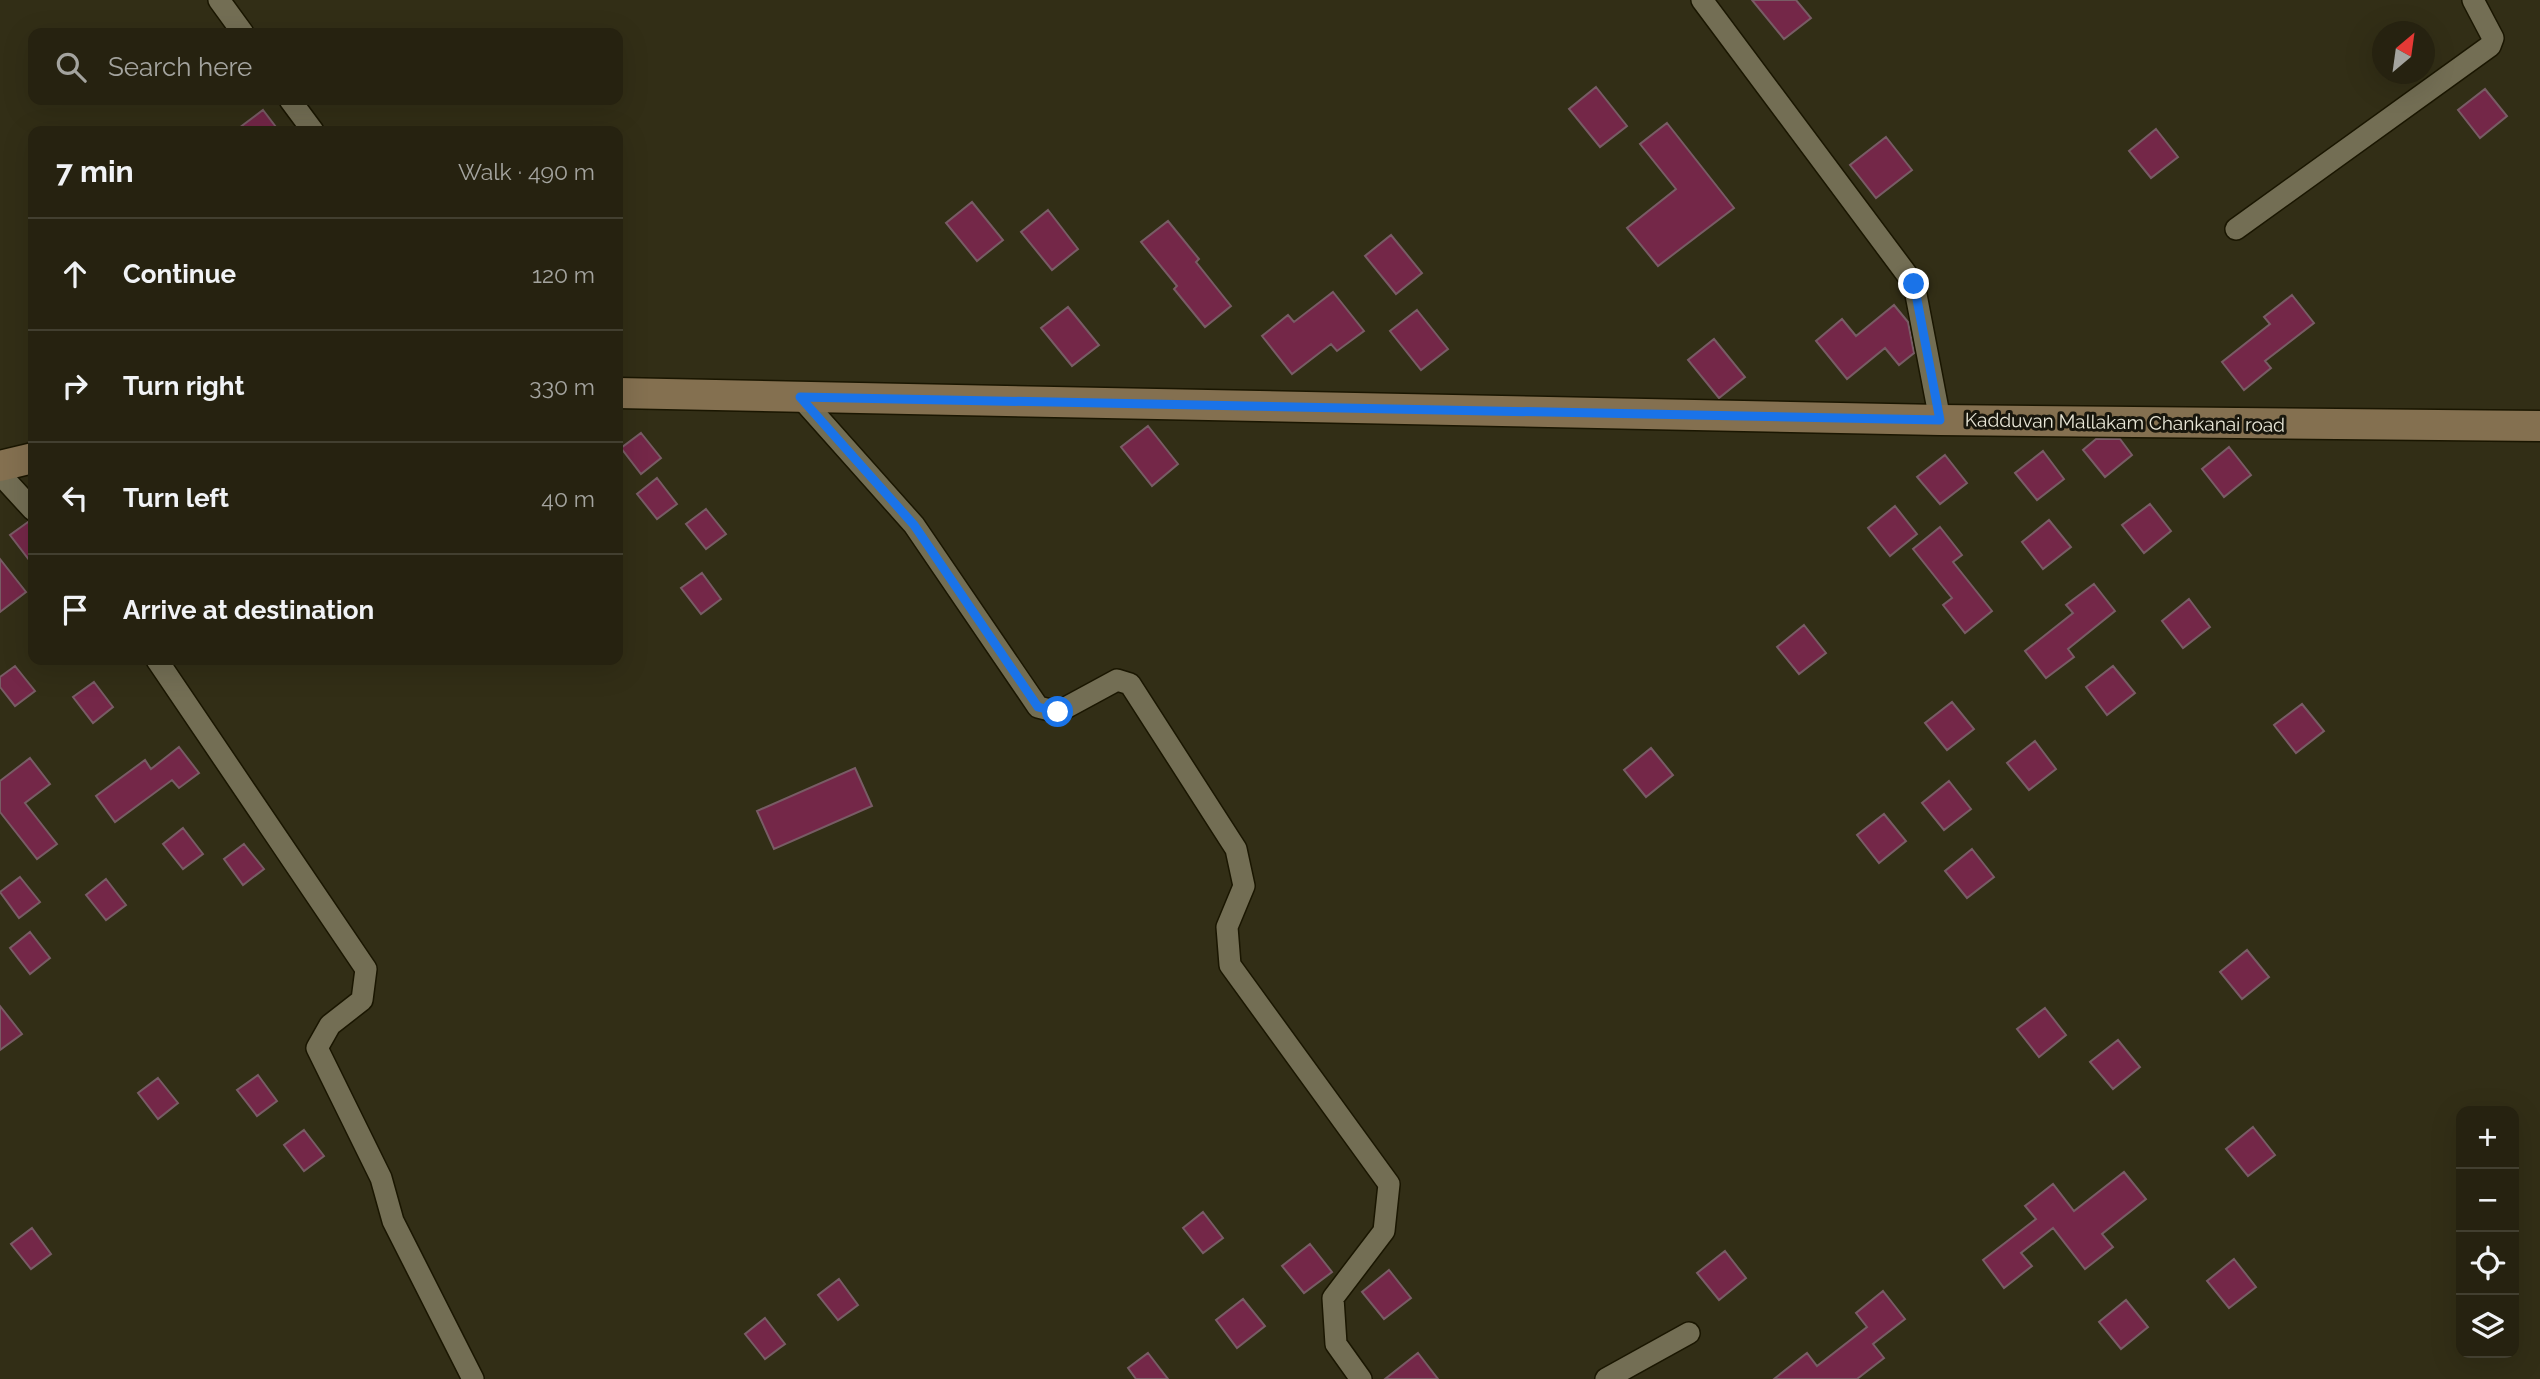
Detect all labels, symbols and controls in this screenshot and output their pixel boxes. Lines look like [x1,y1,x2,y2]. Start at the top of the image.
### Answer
north arrow [2372,21,2435,84]
search box [28,28,623,105]
icon: search [52,48,90,86]
text: Search here [108,52,252,82]
text: 7 min [56,154,134,189]
text: Walk · 490 m [458,158,595,185]
icon: ahead [56,255,94,293]
text: Continue [123,259,236,289]
text: 120 m [532,261,595,288]
route end [1898,268,1929,299]
icon: right [56,367,94,405]
text: Turn right [123,371,244,401]
text: 330 m [529,373,595,400]
street label: Kadduvan Mallakam Chankanai road [1965,408,2285,436]
icon: left [56,479,94,517]
text: Turn left [123,483,229,513]
text: 40 m [541,485,595,512]
icon: arrive [56,591,94,629]
text: Arrive at destination [123,595,374,625]
route start [1042,696,1073,727]
map controls [2456,1106,2519,1358]
button: + [2456,1106,2519,1169]
button: − [2456,1169,2519,1232]
button: locate [2456,1232,2519,1295]
button: layers [2456,1295,2519,1358]

